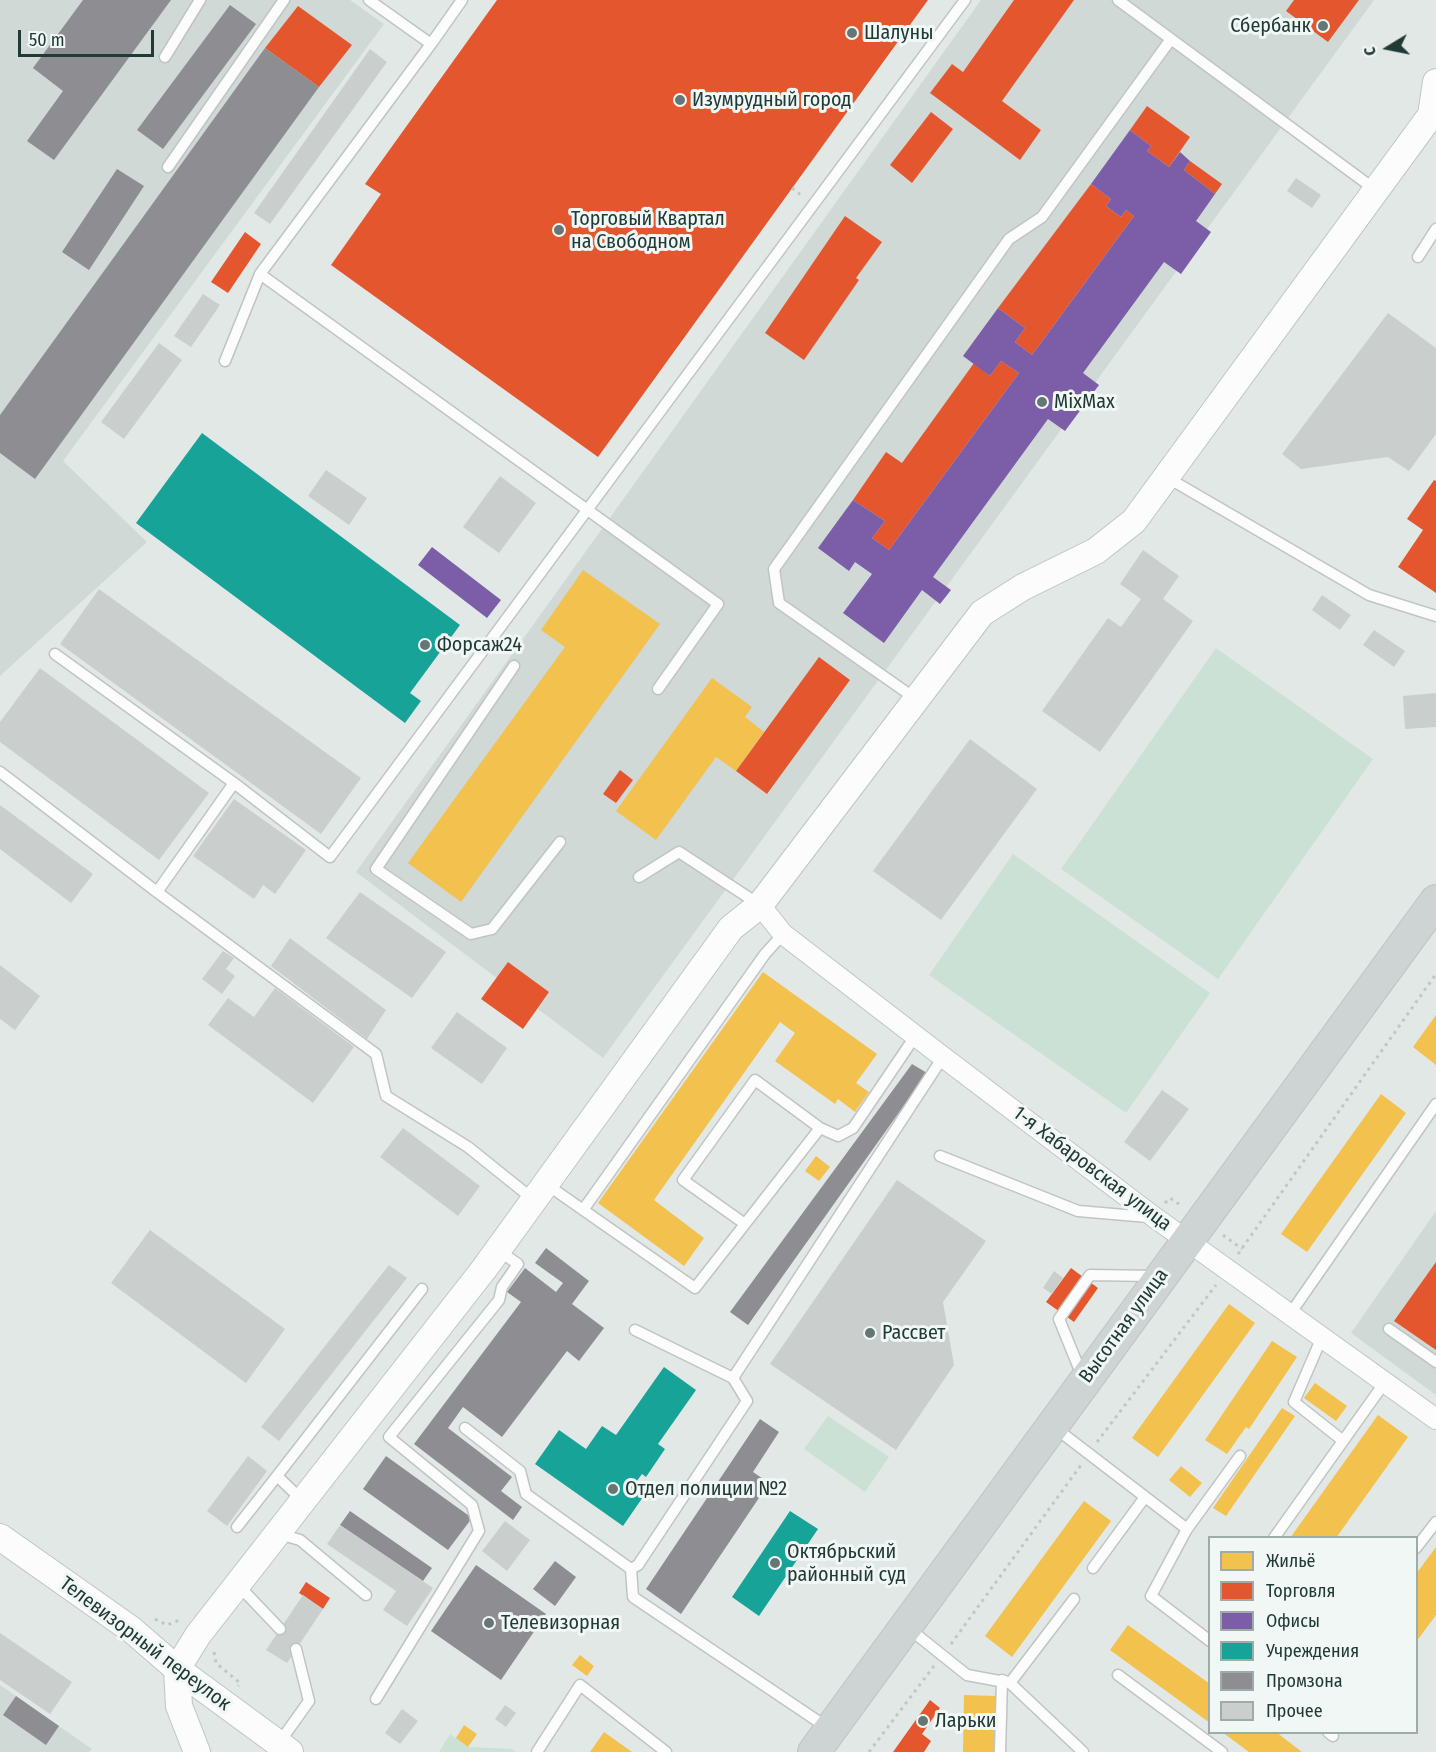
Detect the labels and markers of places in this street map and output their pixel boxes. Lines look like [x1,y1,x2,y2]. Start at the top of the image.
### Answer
place label: Сбербанк [1230,14,1311,38]
marker: Сбербанк [1316,19,1330,33]
place label: Шалуны [864,21,933,45]
marker: Шалуны [845,26,859,40]
place label: Изумрудный город [692,88,851,112]
marker: Изумрудный город [673,93,687,107]
place label: Торговый Квартал на Свободном [571,207,725,254]
marker: Торговый Квартал на Свободном [552,223,566,237]
place label: MixMax [1054,390,1115,414]
marker: MixMax [1035,395,1049,409]
place label: Форсаж24 [437,633,522,657]
marker: Форсаж24 [418,638,432,652]
place label: Рассвет [882,1321,945,1345]
marker: Рассвет [863,1326,877,1340]
place label: Отдел полиции №2 [625,1477,787,1501]
marker: Отдел полиции №2 [606,1482,620,1496]
place label: Октябрьский районный суд [787,1540,906,1587]
marker: Октябрьский районный суд [768,1556,782,1570]
place label: Телевизорная [501,1611,620,1635]
marker: Телевизорная [482,1616,496,1630]
place label: Ларьки [935,1709,997,1733]
marker: Ларьки [916,1714,930,1728]

